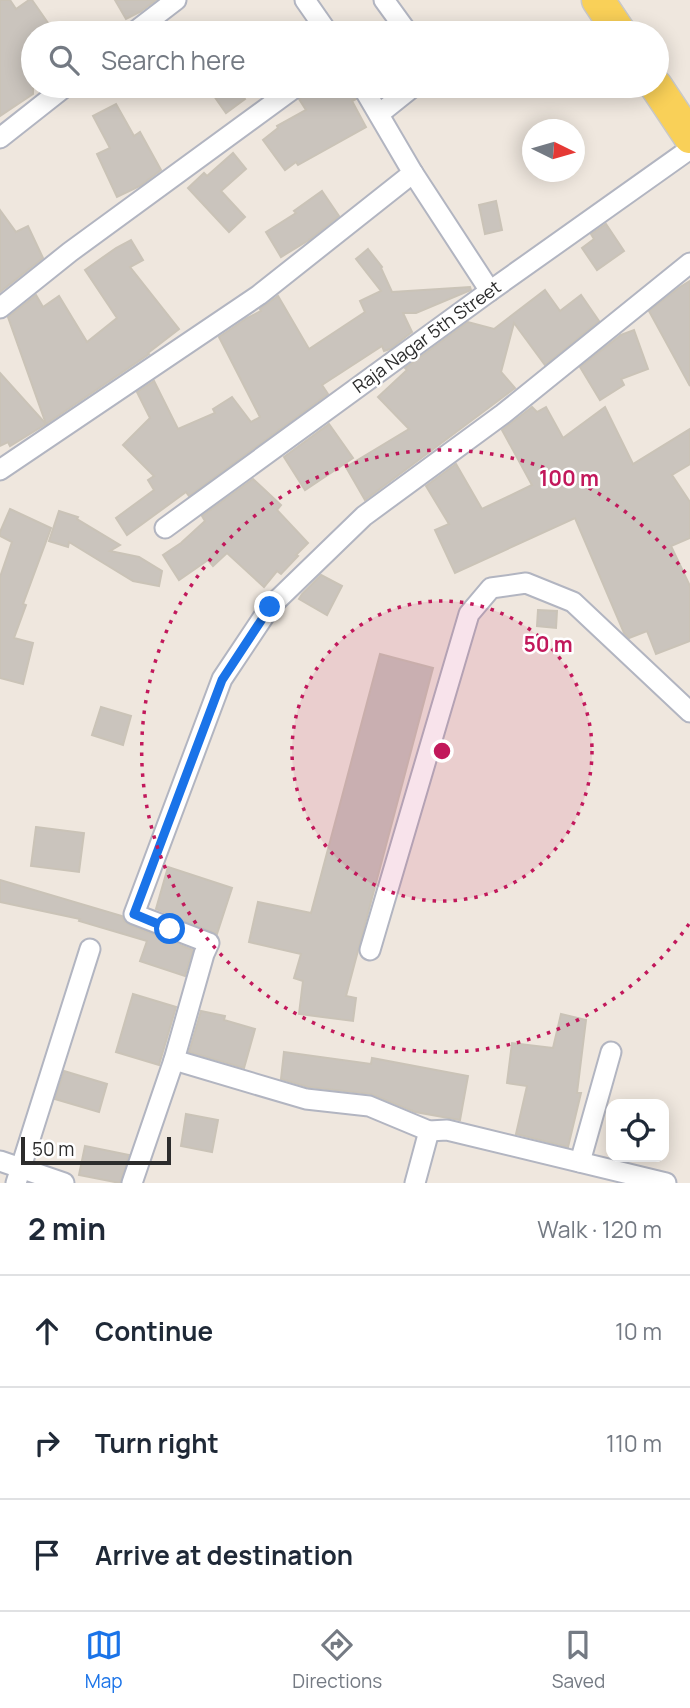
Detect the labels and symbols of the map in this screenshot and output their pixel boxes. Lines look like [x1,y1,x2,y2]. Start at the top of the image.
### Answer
north arrow [522,119,585,182]
street label: Raja Nagar 5th Street [348,274,505,398]
text: 100 m [539,464,599,492]
route end [254,591,285,622]
text: 50 m [523,630,573,658]
centre of rings [430,739,454,763]
route start [154,913,185,944]
scale bar [21,1134,172,1166]

